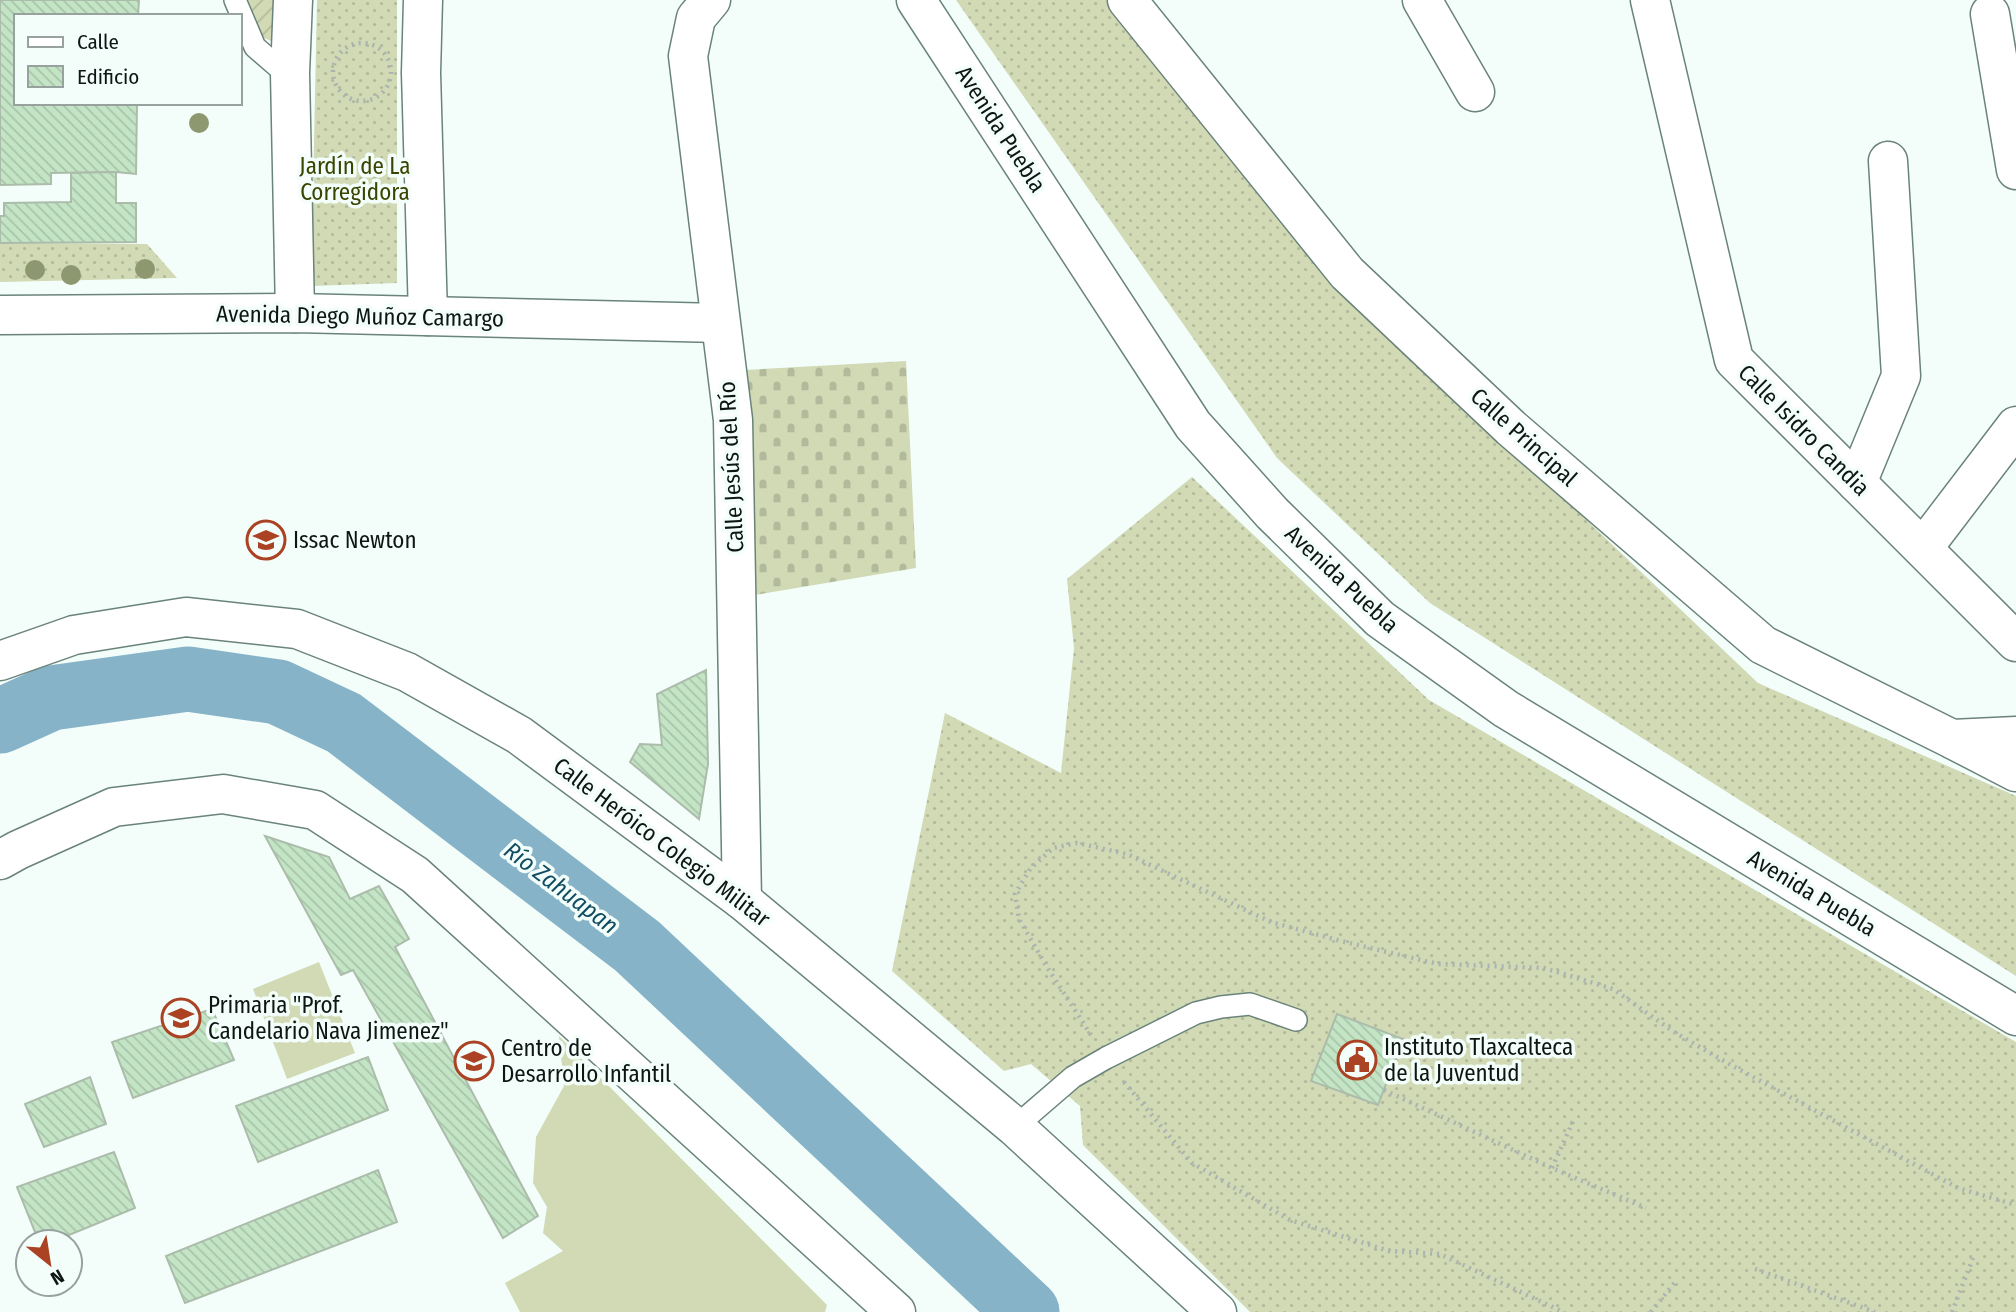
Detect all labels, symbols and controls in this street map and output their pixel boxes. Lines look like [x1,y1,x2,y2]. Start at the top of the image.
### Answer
legend [14,14,242,105]
text: Calle [77,29,119,55]
street label: Avenida Puebla [950,61,1052,197]
text: Edificio [77,64,139,90]
park label: Jardín de La Corregidora [299,152,411,206]
street label: Avenida Diego Muñoz Camargo [216,299,504,333]
street label: Calle Isidro Candia [1732,358,1876,502]
street label: Calle Jesús del Río [713,381,749,553]
street label: Calle Principal [1465,382,1583,492]
school or university icon: Issac Newton [245,519,287,561]
street label: Avenida Puebla [1279,519,1405,639]
place label: Issac Newton [293,526,417,554]
street label: Calle Heróico Colegio Militar [548,751,776,933]
water label: Río Zahuapan [499,836,623,940]
street label: Avenida Puebla [1743,844,1881,942]
place label: Primaria "Prof. Candelario Nava Jimenez" [208,991,449,1045]
school or university icon: Primaria "Prof. Candelario Nava Jimenez" [160,997,202,1039]
place label: Instituto Tlaxcalteca de la Juventud [1384,1033,1573,1087]
place label: Centro de Desarrollo Infantil [501,1034,671,1088]
public building icon: Instituto Tlaxcalteca de la Juventud [1336,1039,1378,1081]
school or university icon: Centro de Desarrollo Infantil [453,1040,495,1082]
north arrow [14,1228,84,1298]
text: N [47,1264,68,1290]

